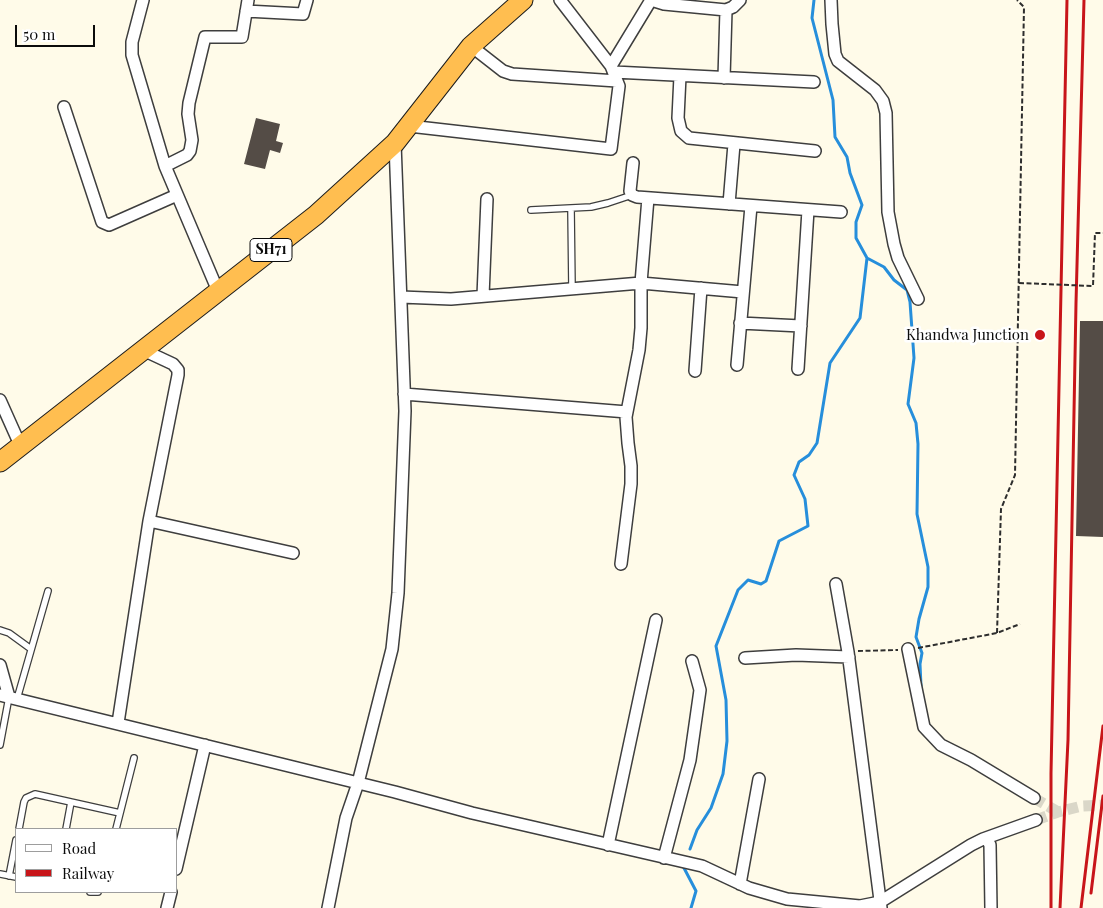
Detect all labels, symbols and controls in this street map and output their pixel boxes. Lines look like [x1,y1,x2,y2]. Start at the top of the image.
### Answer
scale bar [18,15,98,47]
text: 50 m [23,24,55,44]
road number: SH71 [250,238,292,262]
place label: Khandwa Junction [906,326,1029,344]
marker: Khandwa Junction [1033,328,1047,342]
legend [15,828,178,893]
text: Road [62,838,96,858]
text: Railway [62,863,114,883]

